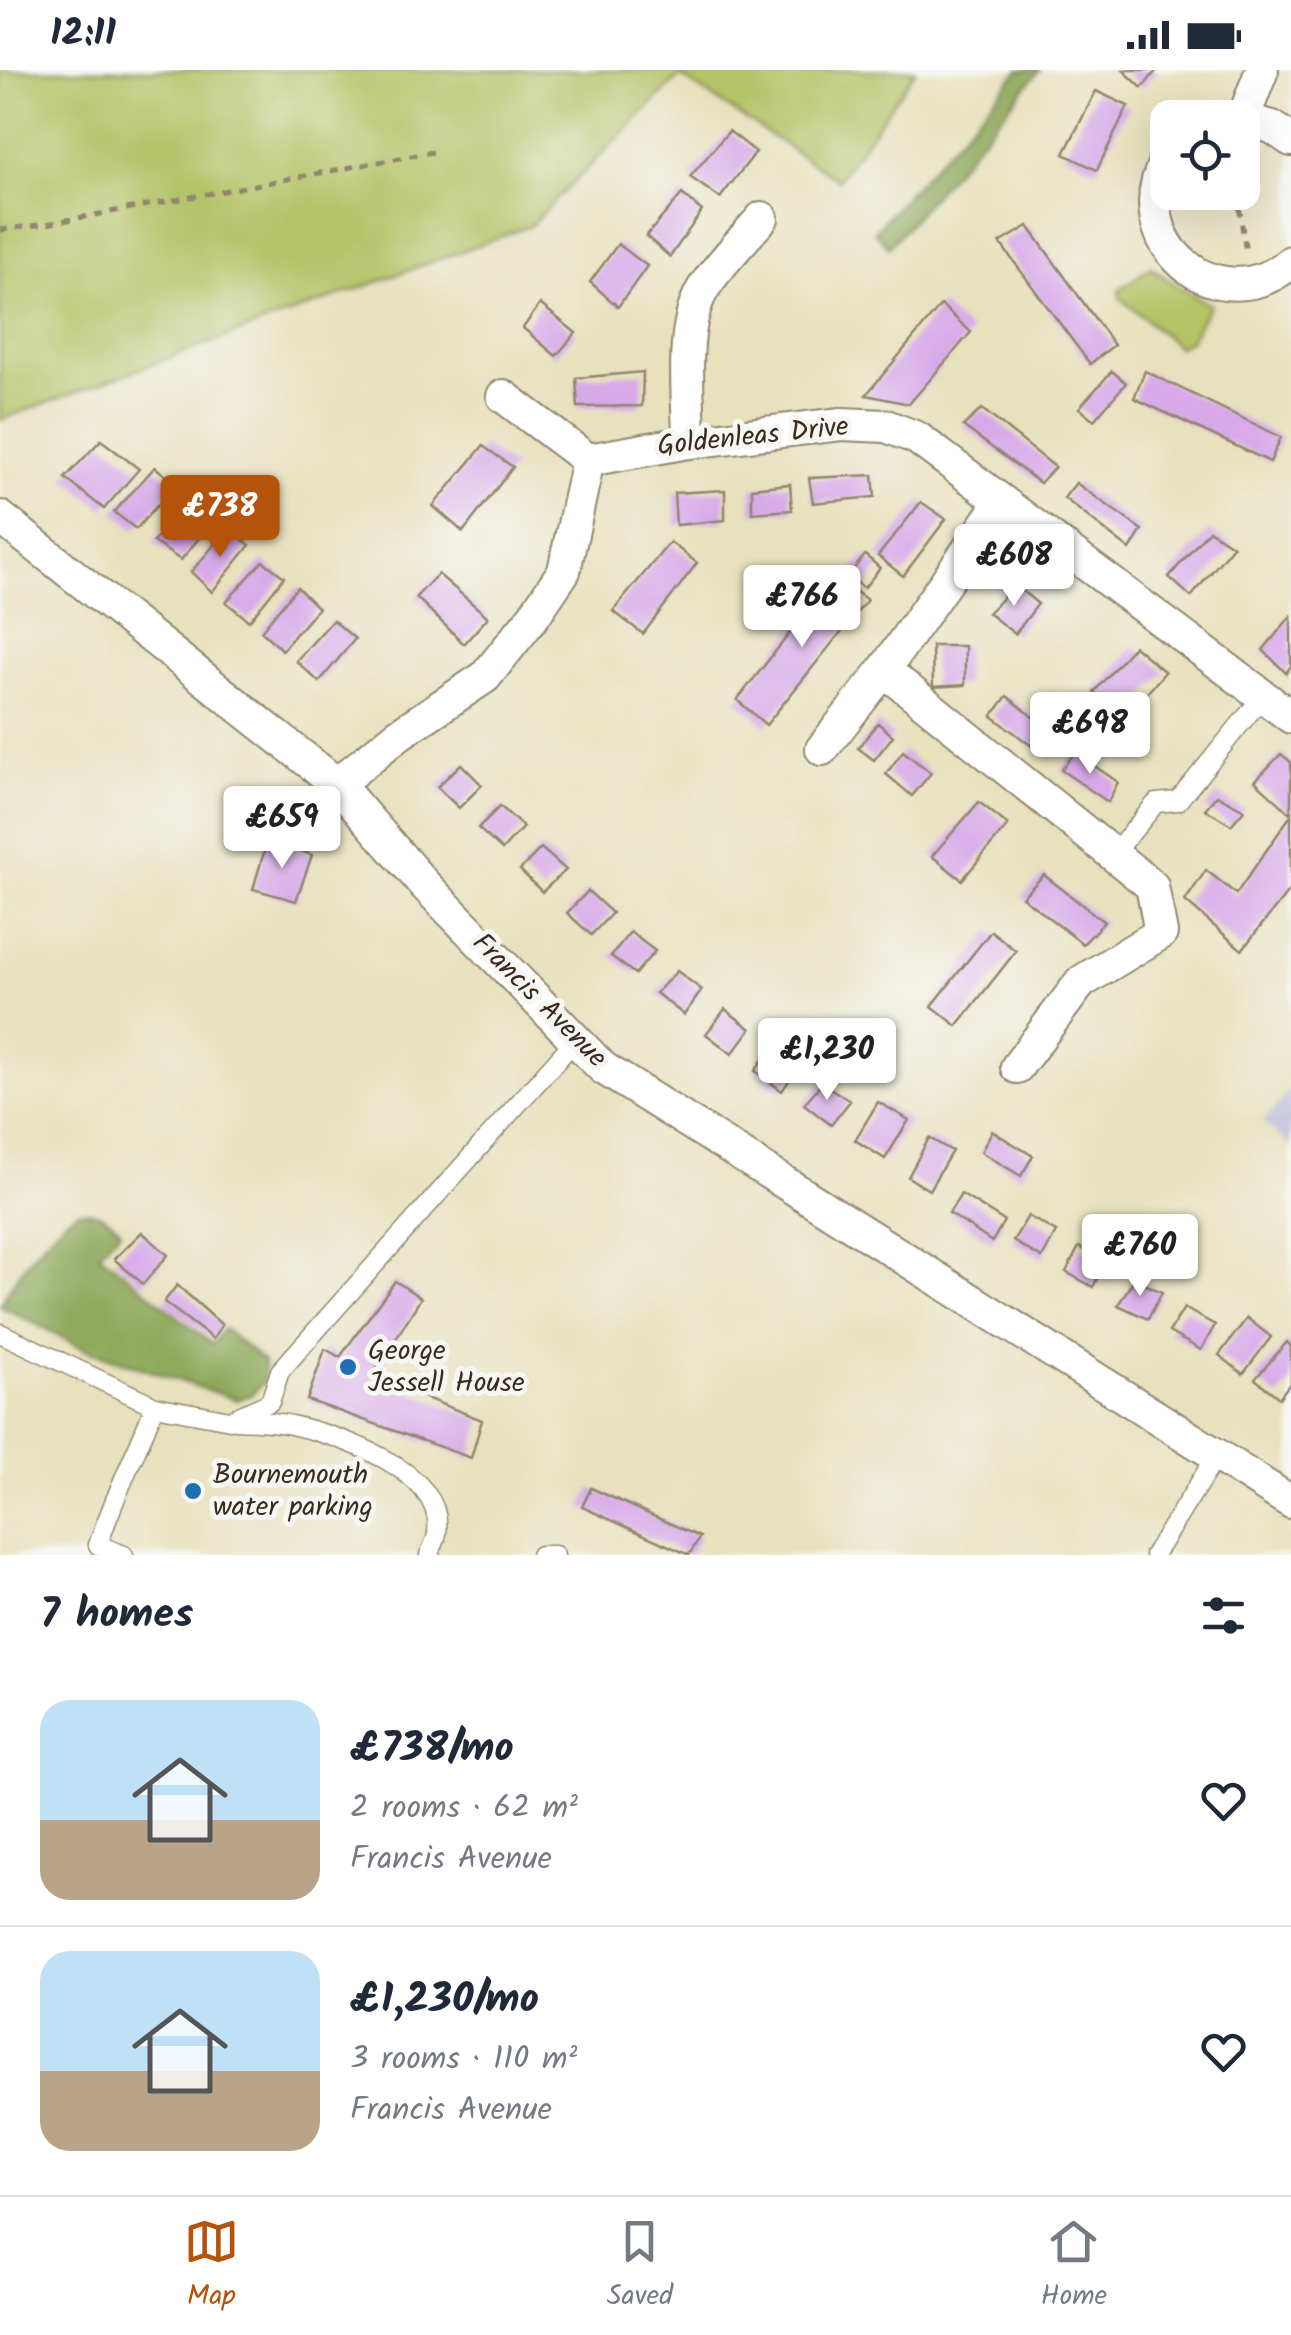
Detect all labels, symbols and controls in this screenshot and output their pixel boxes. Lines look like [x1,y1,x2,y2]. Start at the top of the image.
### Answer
text: 12:11 [50,5,116,65]
map controls [1150,100,1260,210]
button: locate [1150,100,1260,210]
street label: Goldenleas Drive [655,405,851,469]
pin: £738 [161,475,279,560]
text: £738 [183,482,257,533]
pin: £608 [955,524,1073,609]
text: £608 [976,531,1052,582]
pin: £766 [743,565,861,650]
text: £766 [765,572,839,623]
pin: £698 [1031,692,1149,777]
text: £698 [1052,699,1128,750]
pin: £659 [223,786,341,871]
text: £659 [245,793,319,844]
street label: Francis Avenue [461,923,618,1080]
pin: £1,230 [746,1018,908,1103]
text: £1,230 [780,1025,874,1076]
pin: £760 [1081,1214,1199,1299]
text: £760 [1104,1221,1176,1272]
place label: George Jessell House [368,1329,525,1406]
marker: George Jessell House [337,1356,359,1378]
place label: Bournemouth water parking [213,1453,373,1530]
marker: Bournemouth water parking [182,1480,204,1502]
text: 7 homes [40,1582,193,1649]
icon: filters [1196,1588,1251,1643]
text: £738/mo [350,1716,514,1783]
icon: home [120,1740,240,1860]
icon: heart [1196,1773,1251,1828]
text: 2 rooms · 62 m² [350,1783,578,1834]
text: Francis Avenue [350,1834,552,1885]
text: £1,230/mo [350,1967,539,2034]
icon: home [120,1991,240,2111]
icon: heart [1196,2024,1251,2079]
text: 3 rooms · 110 m² [350,2034,577,2085]
text: Francis Avenue [350,2085,552,2136]
tab: Map [184,2214,239,2319]
tab: Saved [607,2214,673,2319]
tab: Home [1041,2214,1107,2319]

